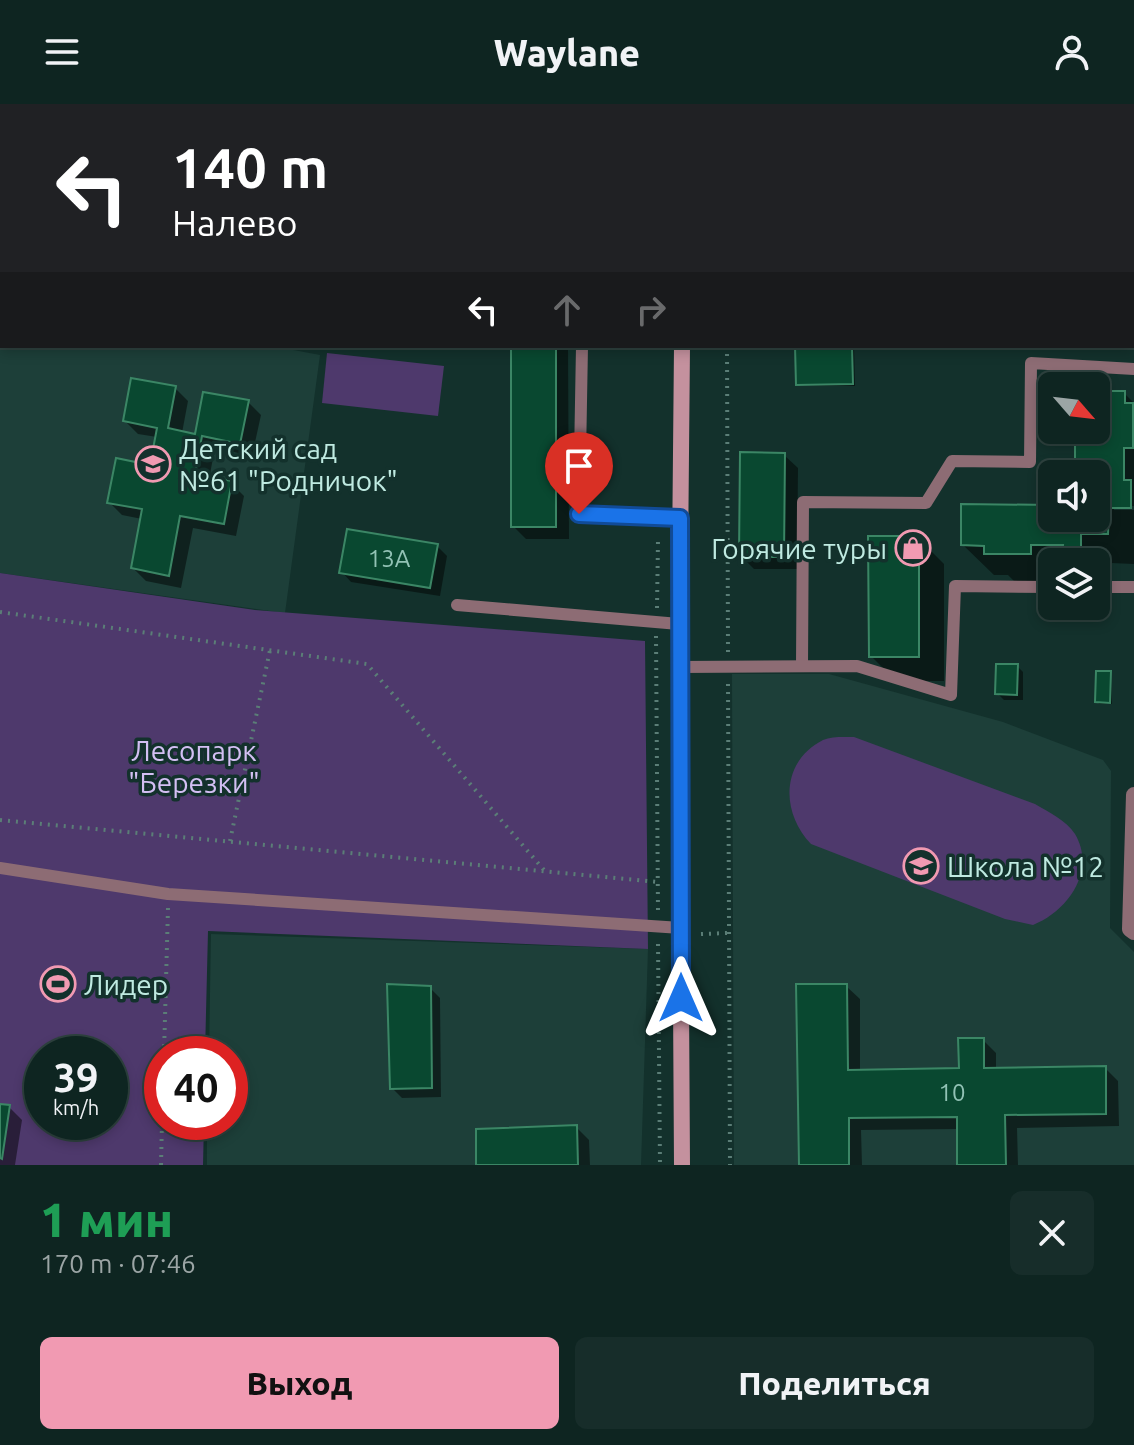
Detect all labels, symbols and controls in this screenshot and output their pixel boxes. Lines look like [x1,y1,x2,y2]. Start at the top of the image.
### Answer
icon: menu [40,30,84,74]
icon: person [1050,30,1094,74]
text: Waylane [494,32,640,73]
icon: left [40,136,144,240]
text: 140 m [172,136,328,199]
text: Налево [172,202,297,243]
icon: left [461,288,505,332]
icon: ahead [545,288,589,332]
icon: right [629,288,673,332]
north arrow [1038,372,1110,444]
map controls [1038,372,1110,620]
pin [545,432,613,514]
place label: Детский сад №61 "Родничок" [179,433,398,496]
icon: arrive [557,444,601,488]
school or university icon: Детский сад №61 "Родничок" [134,445,172,483]
button: sound [1038,460,1110,532]
shop icon: Горячие туры [894,529,932,567]
place label: Горячие туры [711,533,887,564]
house number: 13А [368,545,411,572]
button: layers [1038,548,1110,620]
park label: Лесопарк "Березки" [128,735,260,798]
school or university icon: Школа №12 [902,847,940,885]
place label: Школа №12 [947,851,1104,882]
position arrow [639,956,723,1040]
sports icon: Лидер [39,965,77,1003]
place label: Лидер [84,969,168,1000]
speed limit sign: 40 [144,1036,248,1140]
text: 39 [53,1055,99,1100]
house number: 10 [938,1079,966,1106]
text: km/h [53,1096,99,1119]
button: close [1010,1191,1094,1275]
text: 1 мин [40,1192,173,1246]
text: 170 m · 07:46 [40,1249,196,1278]
button: Выход [40,1337,559,1429]
button: Поделиться [575,1337,1094,1429]

